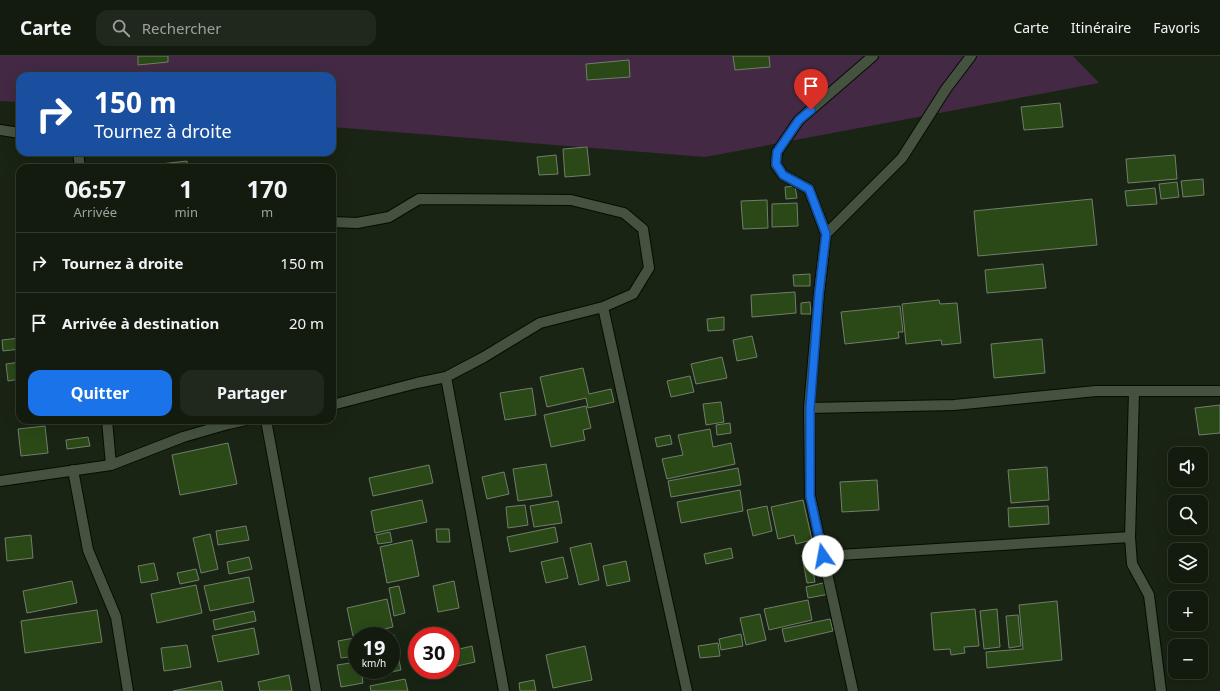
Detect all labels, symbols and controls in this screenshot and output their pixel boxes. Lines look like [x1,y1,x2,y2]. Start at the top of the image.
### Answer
search box [96,10,376,46]
text: Carte [20,15,72,41]
icon: search [110,17,132,39]
text: Rechercher [142,18,221,38]
text: Carte [1013,18,1049,37]
text: Itinéraire [1071,18,1131,37]
text: Favoris [1153,18,1200,37]
pin [794,69,828,110]
icon: arrive [800,75,822,97]
text: 150 m [94,83,177,121]
icon: right [28,88,80,140]
text: Tournez à droite [94,119,232,143]
text: 06:57 [64,172,126,205]
text: 1 [179,172,193,205]
text: 170 [246,172,288,205]
text: Arrivée [73,203,117,221]
text: min [174,203,198,221]
text: m [261,203,273,221]
icon: right [28,252,50,274]
text: Tournez à droite [62,253,183,273]
text: 150 m [280,253,324,273]
icon: arrive [28,312,50,334]
text: Arrivée à destination [62,313,219,333]
text: 20 m [289,313,324,333]
button: Quitter [28,370,172,416]
button: Partager [180,370,324,416]
map controls [1168,447,1208,679]
button: sound [1168,447,1208,487]
button: search [1168,495,1208,535]
position arrow [802,535,844,577]
button: layers [1168,543,1208,583]
button: + [1168,591,1208,631]
speed limit sign: 30 [408,627,460,679]
text: 19 [363,634,385,661]
button: − [1168,639,1208,679]
text: km/h [362,656,386,670]

